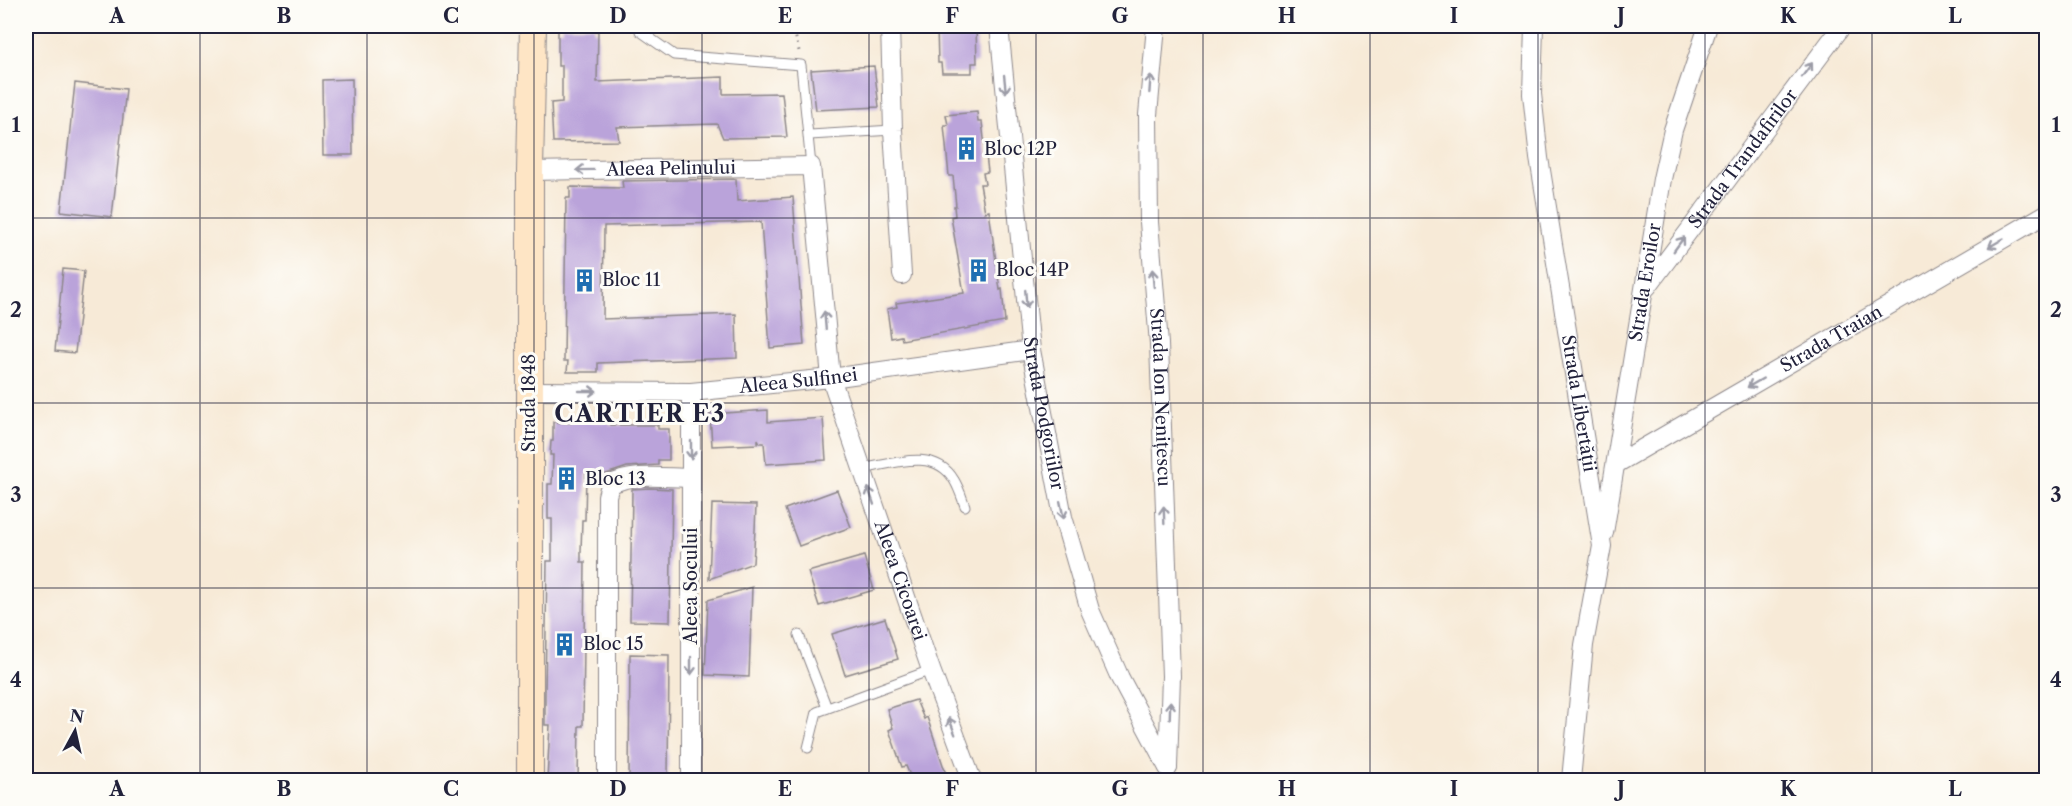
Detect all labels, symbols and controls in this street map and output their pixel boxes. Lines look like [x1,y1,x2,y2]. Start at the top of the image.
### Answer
text: A [108,4,125,28]
text: B [277,4,292,28]
text: C [443,4,459,28]
text: D [609,4,627,28]
text: E [778,4,792,28]
text: F [945,4,959,28]
text: G [1112,4,1129,28]
text: H [1278,4,1296,28]
text: I [1450,4,1458,28]
text: J [1613,4,1625,28]
text: K [1780,4,1797,28]
text: L [1948,4,1962,28]
one-way arrow [1801,63,1813,79]
one-way arrow [1000,73,1011,93]
one-way arrow [1145,74,1156,94]
street label: Strada Trandafirilor [1684,84,1802,233]
text: 1 [12,113,21,137]
text: 1 [2052,113,2061,137]
building icon: Bloc 12P [953,136,979,162]
place label: Bloc 12P [984,138,1057,160]
street label: Aleea Pelinului [605,156,737,181]
one-way arrow [575,164,595,176]
street label: Strada Eroilor [1625,221,1666,343]
one-way arrow [1672,237,1685,253]
one-way arrow [1988,237,2005,249]
building icon: Bloc 14P [965,257,991,283]
place label: Bloc 14P [996,259,1069,281]
building icon: Bloc 11 [571,267,597,293]
place label: Bloc 11 [602,269,661,291]
one-way arrow [1147,269,1158,289]
one-way arrow [1021,288,1032,308]
text: 2 [10,298,22,322]
text: 2 [2050,298,2062,322]
street label: Strada Traian [1776,301,1886,377]
street label: Strada Ion Nenițescu [1145,307,1175,487]
one-way arrow [819,310,830,330]
street label: Strada Libertății [1557,333,1601,474]
street label: Strada Podgoriilor [1019,336,1069,492]
street label: Strada 1848 [518,354,540,452]
street label: Aleea Sulfinei [737,363,859,398]
one-way arrow [1747,378,1764,390]
one-way arrow [577,385,597,397]
district label: CARTIER E3 [554,399,726,428]
one-way arrow [685,440,697,460]
building icon: Bloc 13 [554,466,580,492]
place label: Bloc 13 [585,468,646,490]
text: 3 [10,483,22,507]
text: 3 [2050,483,2062,507]
one-way arrow [865,487,876,506]
one-way arrow [1057,500,1068,519]
one-way arrow [1158,506,1170,526]
street label: Aleea Cicoarei [869,517,931,644]
street label: Aleea Socului [680,527,702,646]
building icon: Bloc 15 [552,631,578,657]
place label: Bloc 15 [583,633,643,655]
one-way arrow [685,656,697,676]
text: 4 [10,668,22,692]
text: 4 [2050,668,2062,692]
one-way arrow [1164,700,1175,720]
north arrow [45,701,105,761]
text: N [69,705,85,727]
one-way arrow [945,717,956,736]
text: A [108,777,125,801]
text: B [277,777,292,801]
text: C [443,777,459,801]
text: D [609,777,627,801]
text: E [778,777,792,801]
text: F [945,777,959,801]
text: G [1112,777,1129,801]
text: H [1278,777,1296,801]
text: I [1450,777,1458,801]
text: J [1613,777,1625,801]
text: K [1780,777,1797,801]
text: L [1948,777,1962,801]

